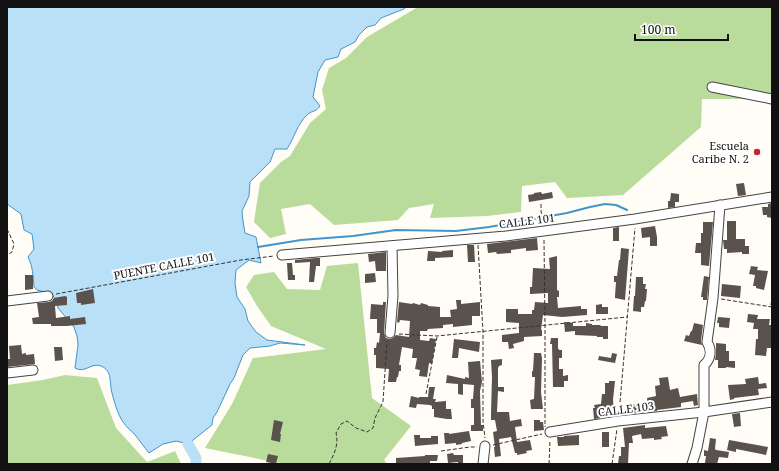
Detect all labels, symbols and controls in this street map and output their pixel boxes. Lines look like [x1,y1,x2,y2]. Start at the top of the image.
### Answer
scale bar [635,16,728,42]
text: 100 m [641,21,676,38]
place label: Escuela Caribe N. 2 [692,138,749,166]
marker: Escuela Caribe N. 2 [752,147,762,157]
street label: CALLE 101 [498,210,556,231]
street label: PUENTE CALLE 101 [112,248,216,283]
street label: CALLE 103 [597,398,655,419]

